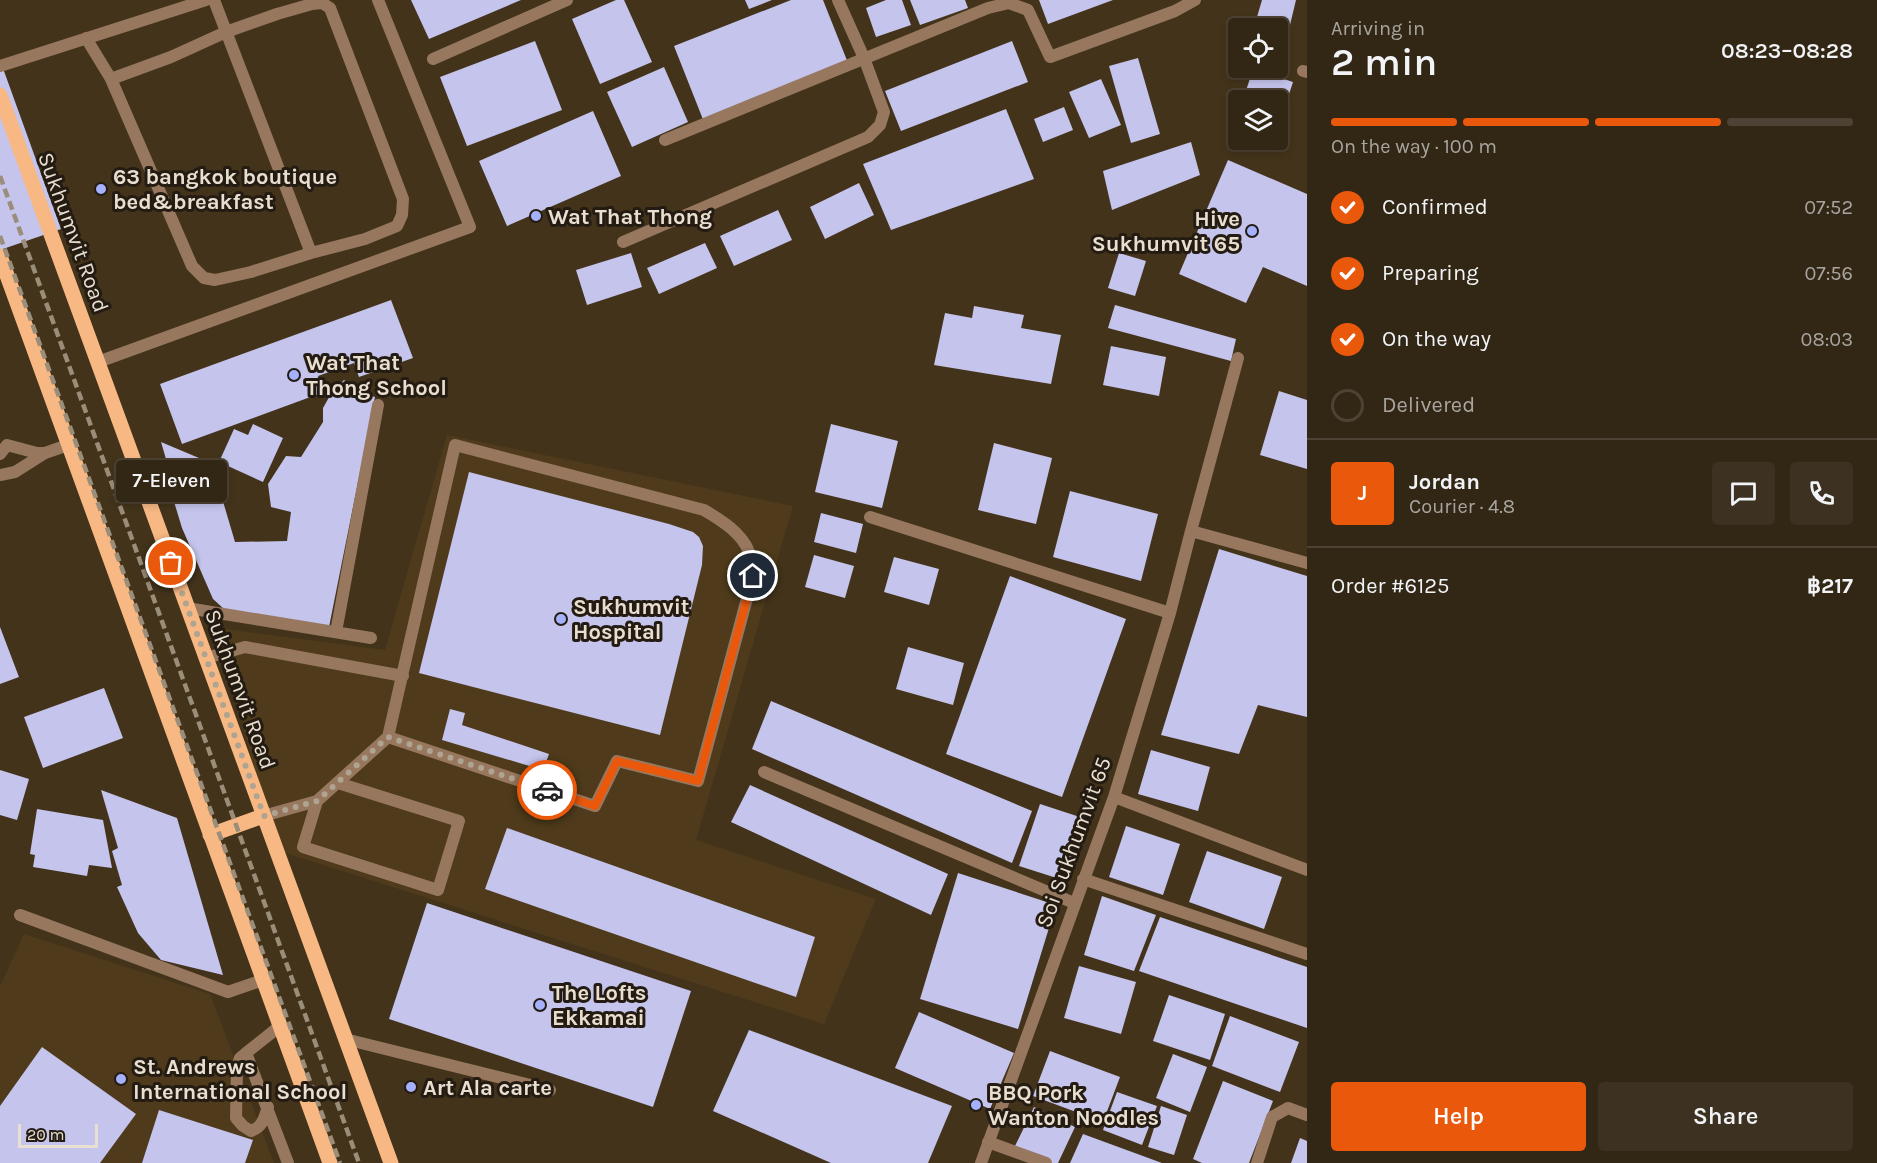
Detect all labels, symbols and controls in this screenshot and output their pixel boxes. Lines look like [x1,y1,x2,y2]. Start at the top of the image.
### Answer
text: Arriving in [1331,17,1425,40]
map controls [1228,18,1288,150]
button: locate [1228,18,1288,78]
text: 08:23–08:28 [1721,38,1853,64]
text: 2 min [1331,39,1437,85]
button: layers [1228,90,1288,150]
text: On the way · 100 m [1331,135,1497,158]
street label: Sukhumvit Road [32,149,114,316]
place label: 63 bangkok boutique bed&breakfast [113,164,337,215]
marker: 63 bangkok boutique bed&breakfast [94,182,108,196]
icon: check [1331,191,1364,224]
text: Confirmed [1382,194,1488,220]
text: 07:52 [1804,196,1853,219]
place label: Wat That Thong [548,204,712,230]
place label: Hive Sukhumvit 65 [1092,206,1240,257]
marker: Wat That Thong [529,209,543,223]
marker: Hive Sukhumvit 65 [1245,224,1259,238]
icon: check [1331,257,1364,290]
text: Preparing [1382,260,1479,286]
text: 07:56 [1804,262,1853,285]
icon: check [1331,323,1364,356]
text: On the way [1382,326,1491,352]
text: 08:03 [1801,328,1853,351]
place label: Wat That Thong School [306,350,447,401]
marker: Wat That Thong School [287,368,301,382]
text: Delivered [1382,392,1475,418]
callout: 7-Eleven [116,461,226,503]
button: chat [1712,462,1775,525]
button: phone [1790,462,1853,525]
text: 7-Eleven [132,469,211,492]
text: Jordan [1409,469,1480,495]
text: J [1358,480,1367,506]
text: Courier · 4.8 [1409,495,1515,518]
pin [145,537,196,588]
icon: bag [154,546,187,579]
pin [727,550,778,601]
icon: home [736,559,769,592]
text: Order #6125 [1331,573,1449,599]
text: ฿217 [1807,573,1853,599]
place label: Sukhumvit Hospital [573,594,690,645]
street label: Sukhumvit Road [199,606,281,773]
marker: Sukhumvit Hospital [554,612,568,626]
street label: Soi Sukhumvit 65 [1031,754,1117,931]
courier [517,760,577,820]
icon: car [531,774,564,807]
place label: The Lofts Ekkamai [552,980,646,1031]
marker: The Lofts Ekkamai [533,998,547,1012]
place label: St. Andrews International School [133,1054,347,1105]
marker: St. Andrews International School [114,1072,128,1086]
place label: Art Ala carte [423,1075,552,1101]
marker: Art Ala carte [404,1080,418,1094]
place label: BBQ Pork Wanton Noodles [988,1080,1159,1131]
button: Help [1331,1082,1586,1151]
button: Share [1598,1082,1853,1151]
marker: BBQ Pork Wanton Noodles [969,1098,983,1112]
scale bar [18,1121,98,1148]
text: 20 m [27,1125,65,1144]

